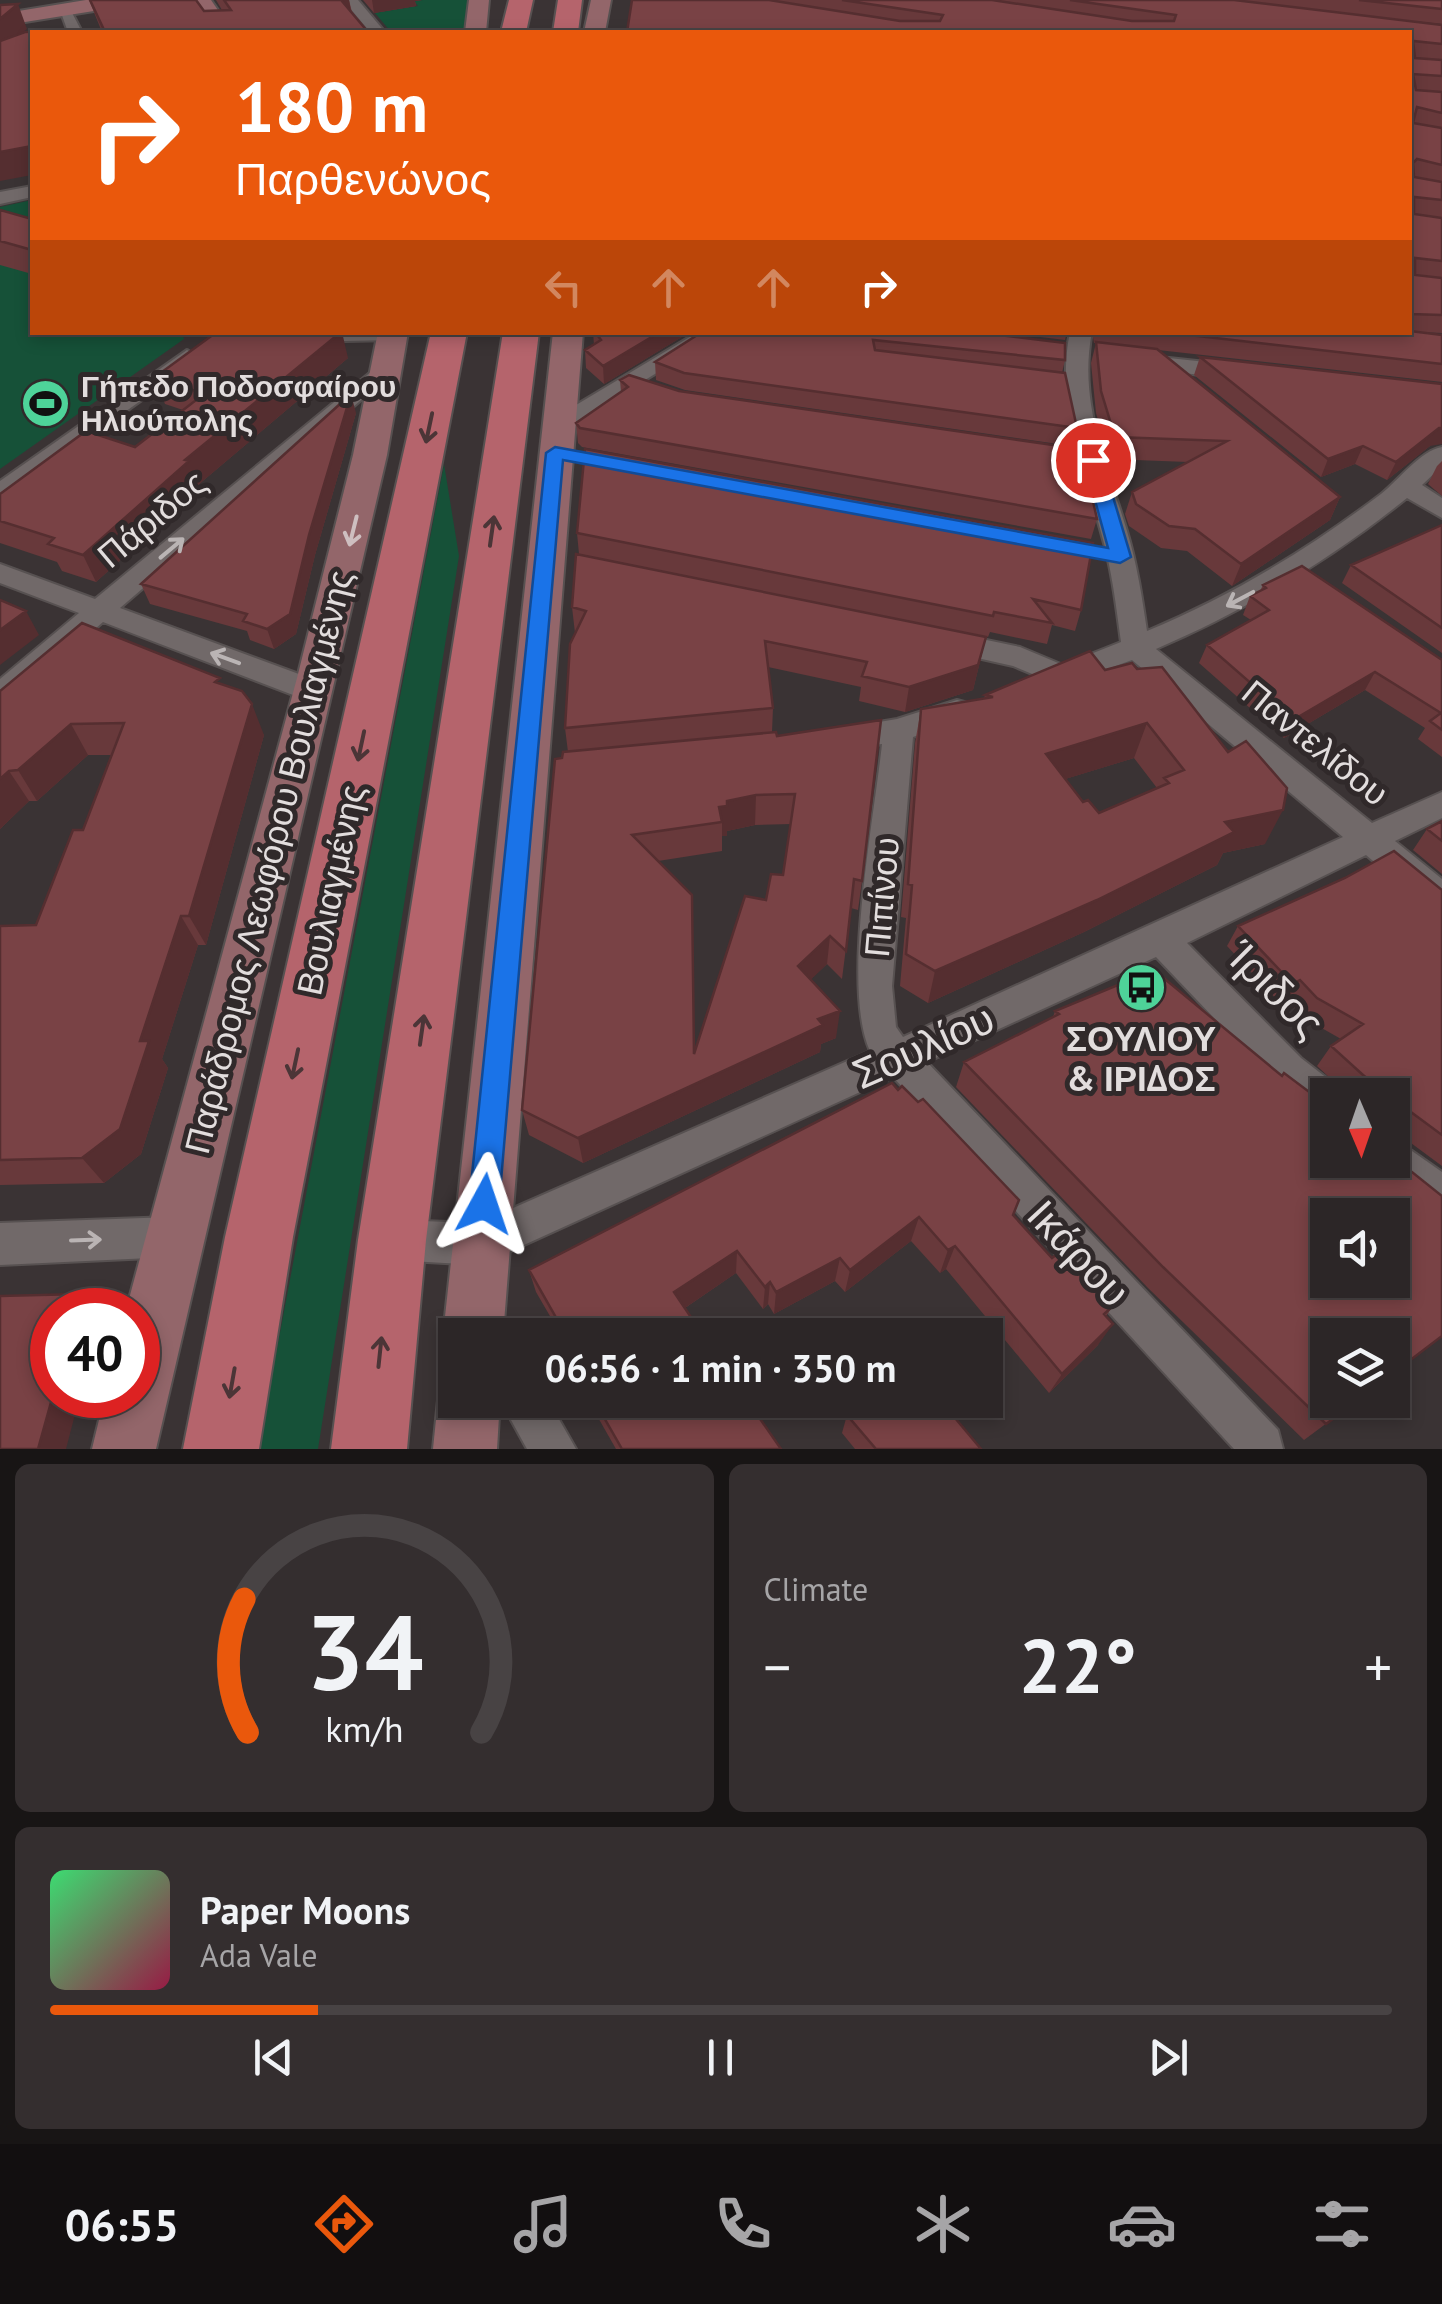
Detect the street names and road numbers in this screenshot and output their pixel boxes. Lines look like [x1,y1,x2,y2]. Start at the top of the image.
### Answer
street label: Πάριδος [87,459,216,577]
street label: Παράδρομος Λεωφόρου Βουλιαγμένης [176,566,362,1158]
street label: Παντελίδου [1233,669,1398,815]
street label: Βουλιαγμένης [288,781,374,999]
street label: Πιπίνου [853,835,909,959]
street label: Ίριδος [1215,927,1337,1049]
street label: Σουλίου [844,990,1002,1101]
street label: Ικάρου [1016,1188,1143,1318]

